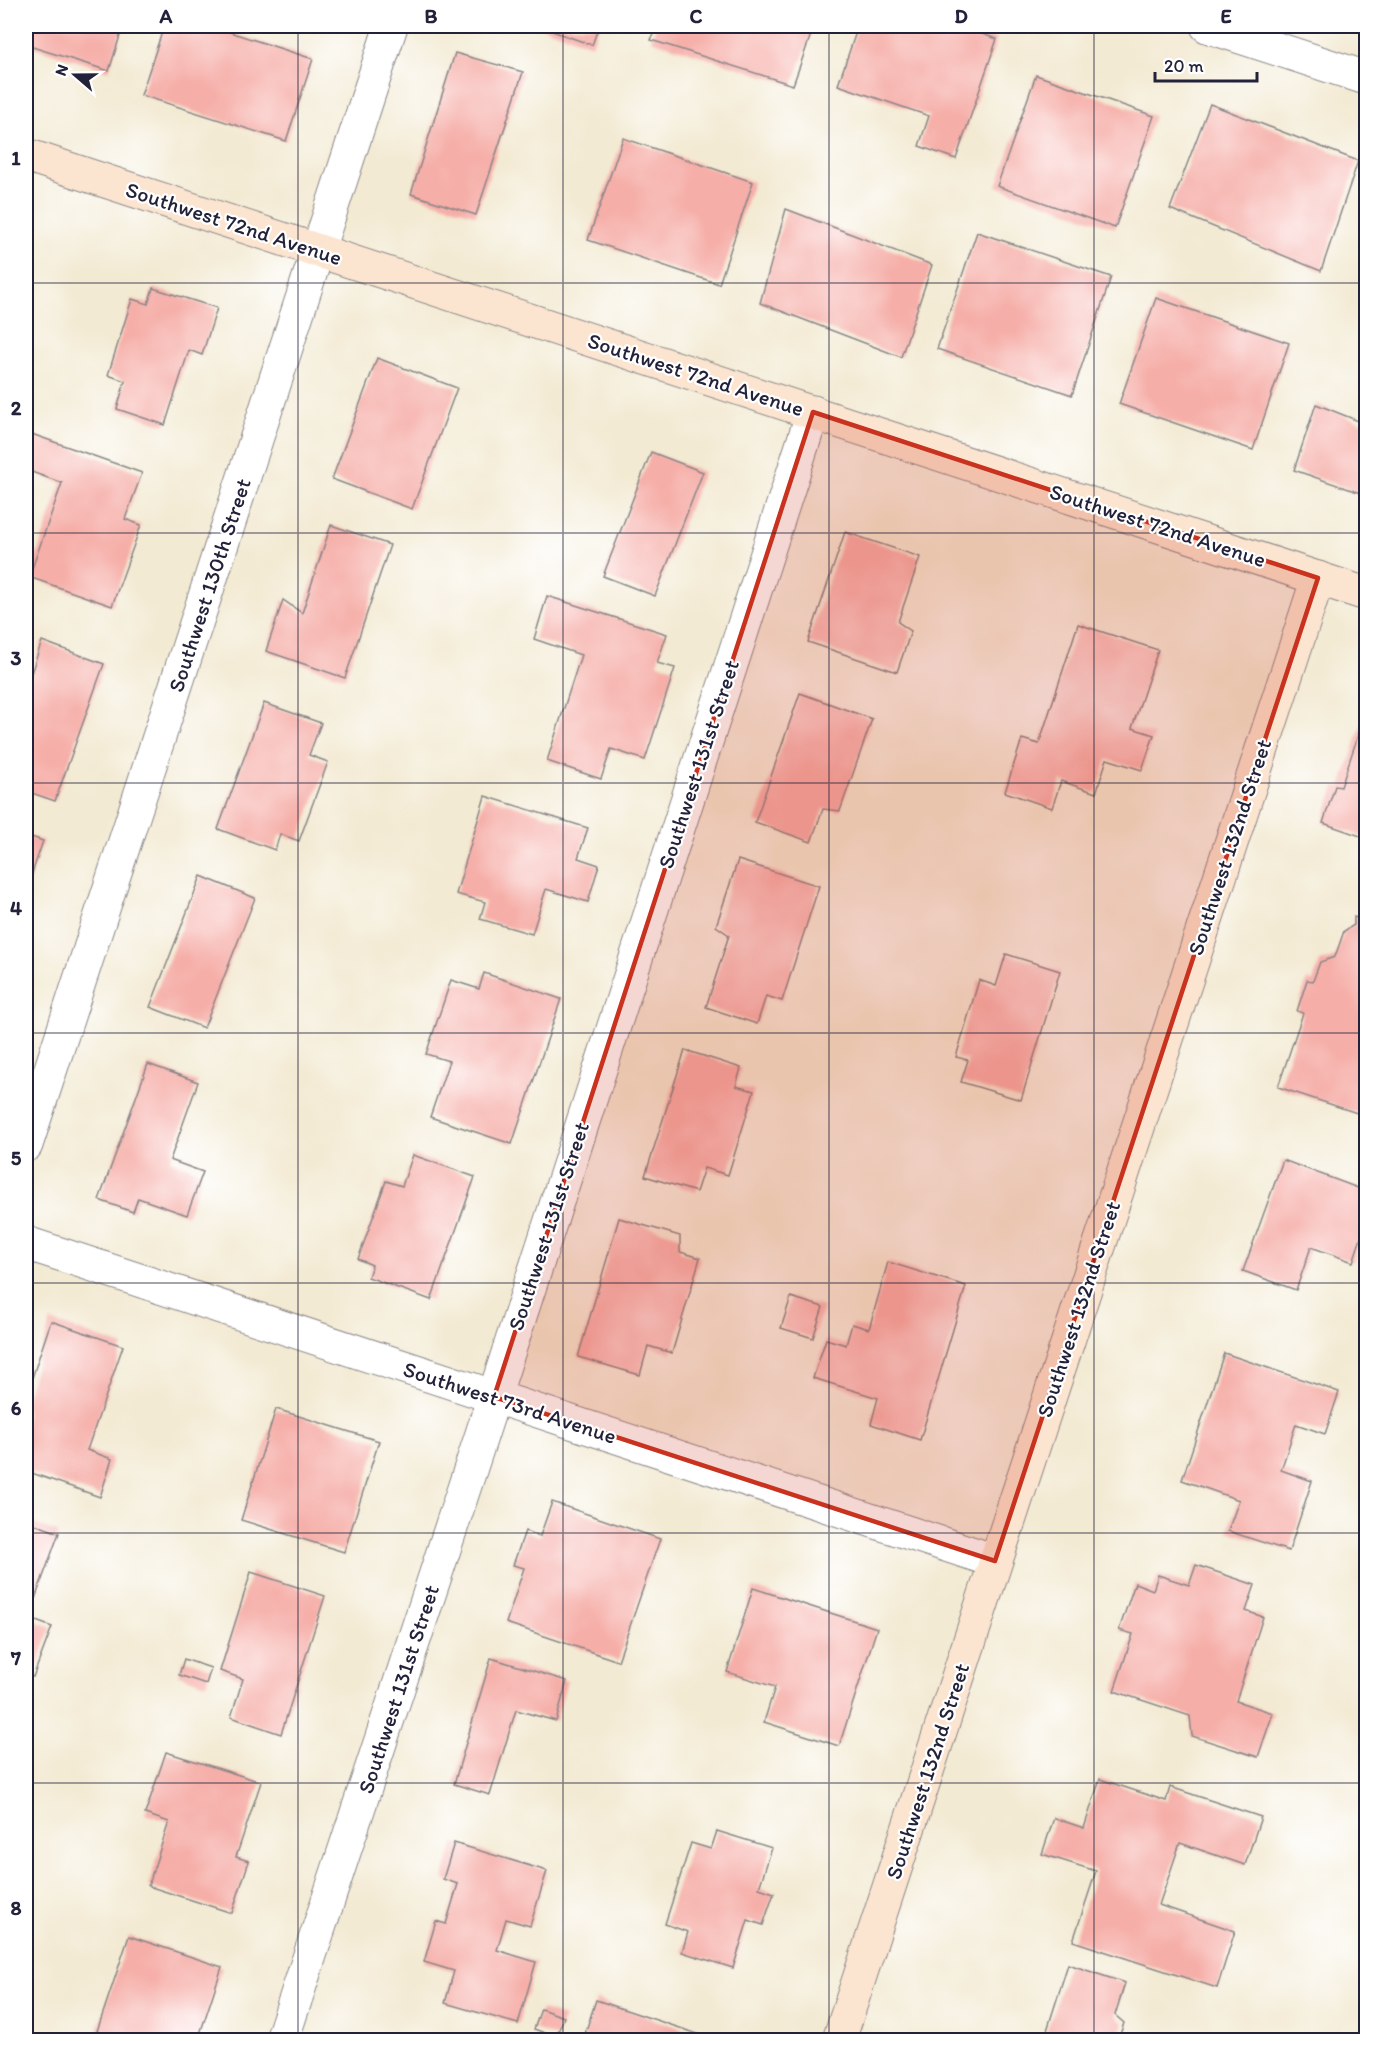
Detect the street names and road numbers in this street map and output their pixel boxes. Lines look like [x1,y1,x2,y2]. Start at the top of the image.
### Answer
street label: Southwest 72nd Avenue [122,176,345,271]
street label: Southwest 72nd Avenue [584,327,807,422]
street label: Southwest 130th Street [162,475,257,695]
street label: Southwest 72nd Avenue [1046,478,1269,573]
street label: Southwest 131st Street [652,656,745,872]
street label: Southwest 132nd Street [1182,736,1277,959]
street label: Southwest 131st Street [502,1118,595,1334]
street label: Southwest 132nd Street [1031,1198,1126,1421]
street label: Southwest 73rd Avenue [400,1355,620,1450]
street label: Southwest 131st Street [352,1581,445,1797]
street label: Southwest 132nd Street [880,1660,975,1883]

